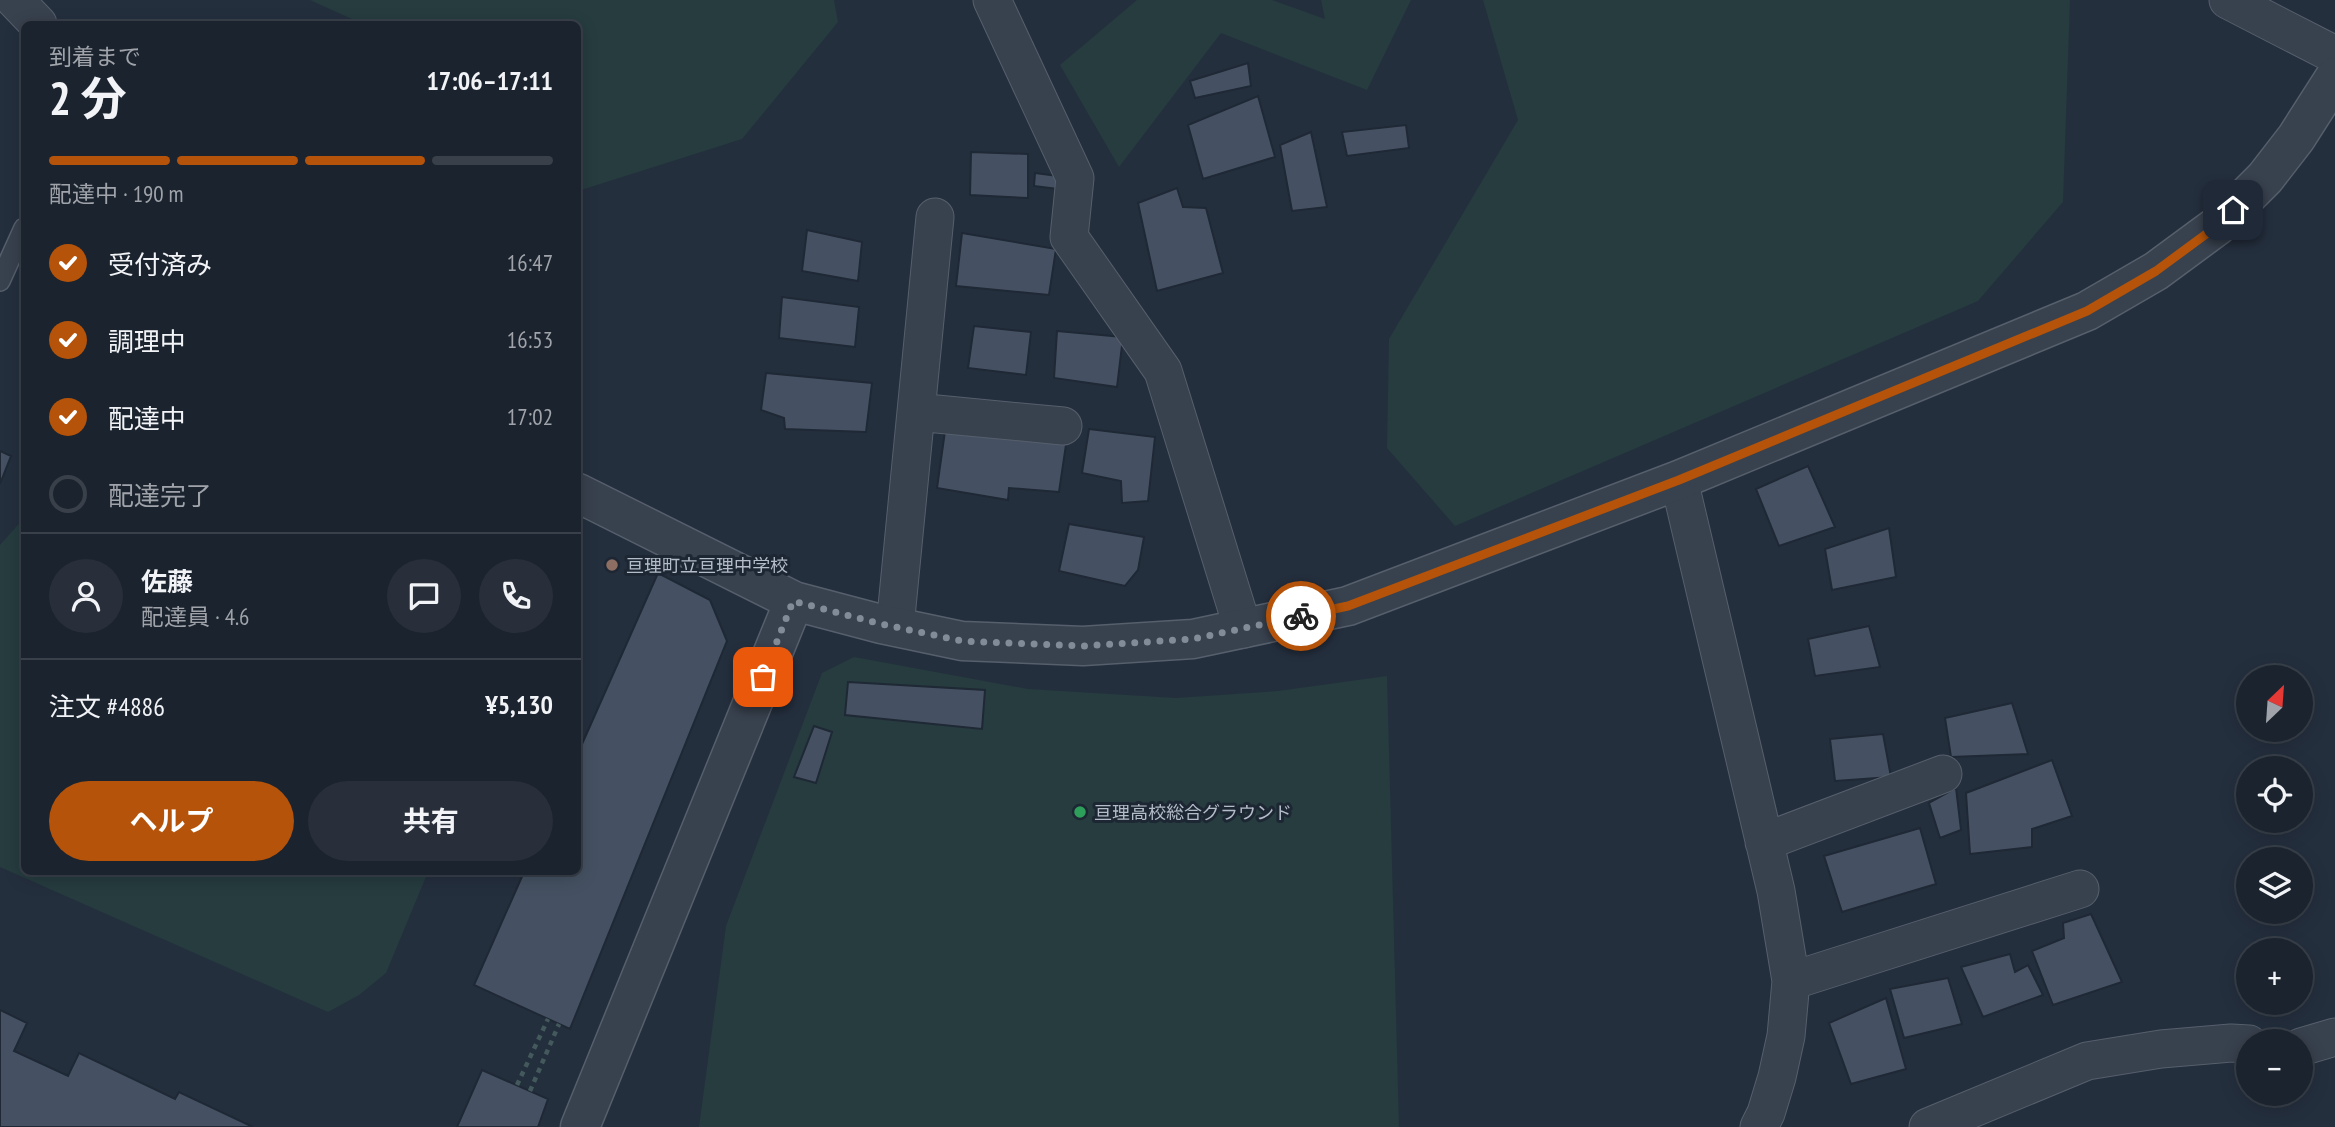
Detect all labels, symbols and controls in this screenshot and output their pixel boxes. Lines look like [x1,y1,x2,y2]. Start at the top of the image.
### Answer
text: 到着まで [49,42,141,71]
text: 17:06–17:11 [426,64,553,97]
text: 2 分 [49,68,126,128]
text: 配達中 · 190 m [49,179,184,208]
pin [2203,180,2263,240]
icon: home [2214,191,2252,229]
icon: check [49,244,87,282]
text: 受付済み [108,248,212,281]
text: 16:47 [507,248,553,277]
icon: check [49,321,87,359]
text: 調理中 [108,325,186,358]
text: 16:53 [507,325,553,354]
icon: check [49,398,87,436]
text: 配達中 [108,402,186,435]
text: 17:02 [507,402,553,431]
text: 配達完了 [108,479,212,512]
place label: 亘理町立亘理中学校 [626,554,788,577]
marker: 亘理町立亘理中学校 [604,557,620,573]
button: person [49,559,123,633]
button: chat [387,559,461,633]
button: phone [479,559,553,633]
text: 佐藤 [141,565,193,598]
courier [1266,581,1336,651]
icon: bike [1282,597,1320,635]
text: 配達員 · 4.6 [141,602,249,631]
pin [733,647,793,707]
icon: bag [744,658,782,696]
north arrow [2236,665,2314,742]
map controls [2236,665,2313,1106]
text: ¥5,130 [485,688,553,721]
text: 注文 #4886 [49,690,165,723]
button: locate [2236,756,2313,833]
button: ヘルプ [49,781,294,861]
button: 共有 [308,781,553,861]
place label: 亘理高校総合グラウンド [1094,801,1292,824]
marker: 亘理高校総合グラウンド [1072,804,1088,820]
button: layers [2236,847,2313,924]
button: + [2236,938,2313,1015]
button: − [2236,1029,2313,1106]

